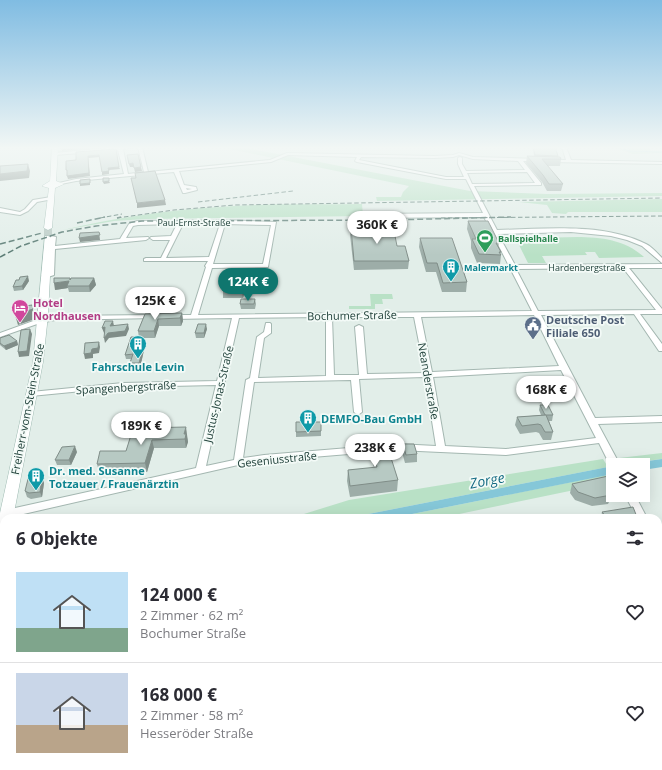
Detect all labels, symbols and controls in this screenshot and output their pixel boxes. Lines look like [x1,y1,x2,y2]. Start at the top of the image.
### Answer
pin: 360K € [344,211,410,245]
text: 360K € [356,215,398,233]
street label: Paul-Ernst-Straße [157,216,231,229]
sports icon: Ballspielhalle [475,228,495,253]
place label: Ballspielhalle [498,232,558,245]
building icon: Malermarkt [441,257,461,282]
place label: Malermarkt [464,261,518,274]
street label: Hardenbergstraße [548,261,626,274]
pin: 124K € [215,268,281,302]
text: 124K € [227,272,269,290]
pin: 125K € [122,287,188,321]
text: 125K € [134,291,176,309]
place label: Hotel Nordhausen [33,295,101,323]
hotel icon: Hotel Nordhausen [10,298,30,323]
street label: Bochumer Straße [307,307,397,323]
place label: Deutsche Post Filiale 650 [546,312,625,340]
public building icon: Deutsche Post Filiale 650 [523,315,543,340]
building icon: Fahrschule Levin [128,334,148,359]
street label: Freiherr-vom-Stein-Straße [7,342,47,476]
street label: Neanderstraße [415,342,443,420]
street label: Justus-Jonas-Straße [199,344,236,445]
place label: Fahrschule Levin [92,359,184,374]
pin: 168K € [513,376,579,410]
street label: Spangenbergstraße [75,377,177,397]
text: 168K € [525,380,567,398]
building icon: DEMFO-Bau GmbH [298,408,318,433]
place label: DEMFO-Bau GmbH [321,411,422,426]
pin: 189K € [108,412,174,446]
text: 189K € [120,416,162,434]
pin: 238K € [342,434,408,468]
text: 238K € [354,438,396,456]
street label: Geseniusstraße [236,447,318,471]
map controls [606,458,650,502]
button: layers [606,458,650,502]
place label: Dr. med. Susanne Totzauer / Frauenärztin [49,463,179,491]
building icon: Dr. med. Susanne Totzauer / Frauenärztin [26,466,46,491]
water label: Zorge [467,467,506,493]
text: 6 Objekte [16,527,98,550]
icon: filters [624,527,646,549]
text: 124 000 € [140,583,217,606]
icon: home [48,588,96,636]
icon: heart [624,601,646,623]
text: 2 Zimmer · 62 m² [140,606,243,624]
text: Bochumer Straße [140,624,246,642]
text: 168 000 € [140,683,217,706]
icon: home [48,689,96,737]
icon: heart [624,702,646,724]
text: 2 Zimmer · 58 m² [140,706,243,724]
text: Hesseröder Straße [140,724,253,742]

